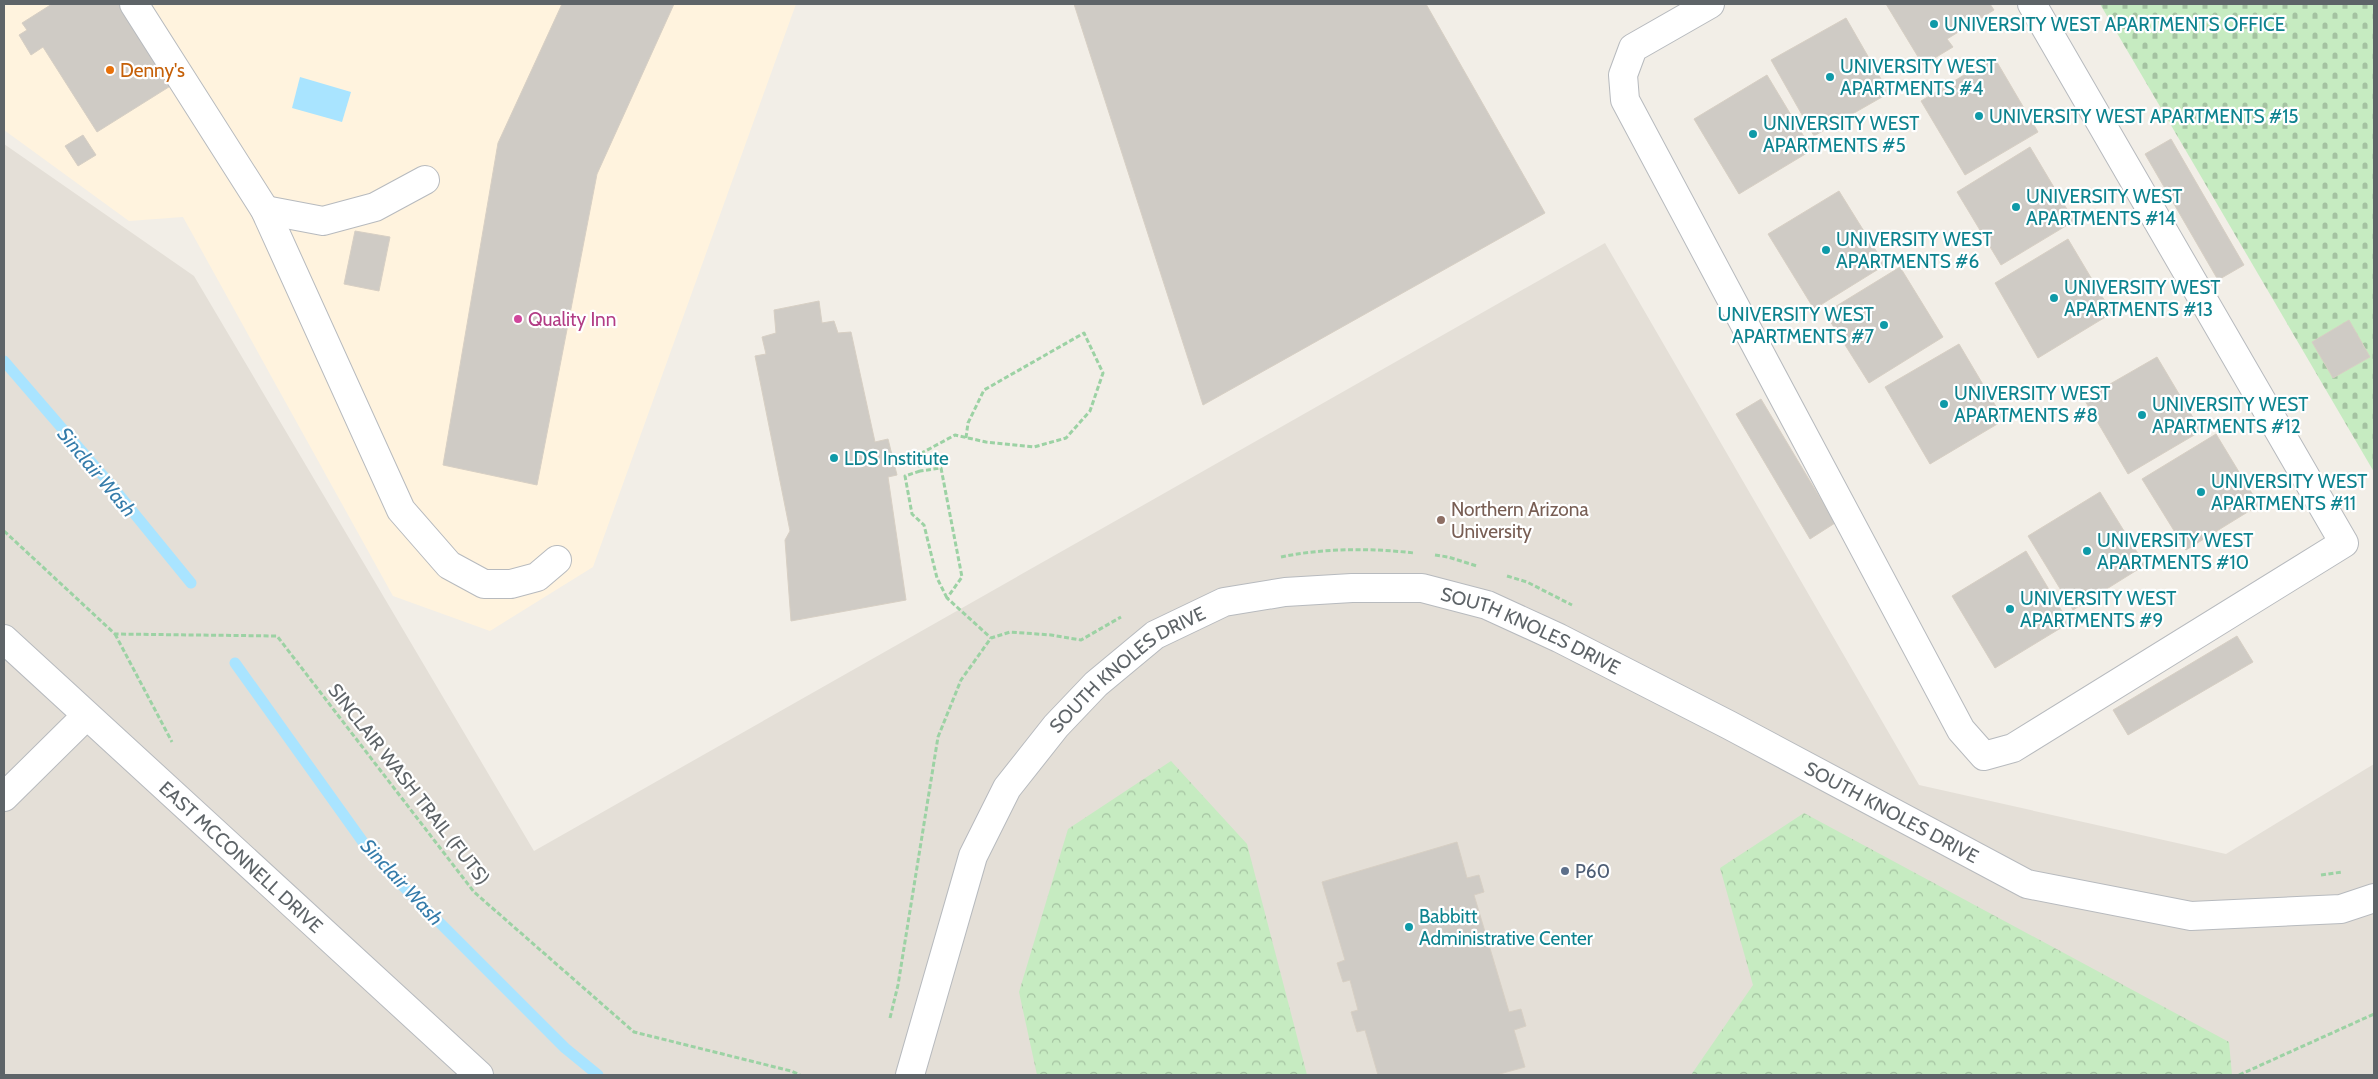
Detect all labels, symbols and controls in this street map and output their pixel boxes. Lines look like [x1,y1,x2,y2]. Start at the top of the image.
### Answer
place label: UNIVERSITY WEST APARTMENTS OFFICE [1944,13,2285,36]
marker: UNIVERSITY WEST APARTMENTS OFFICE [1928,18,1940,30]
place label: UNIVERSITY WEST APARTMENTS #4 [1840,55,1996,100]
place label: Denny's [120,59,185,82]
marker: Denny's [104,64,116,76]
marker: UNIVERSITY WEST APARTMENTS #4 [1824,71,1836,83]
place label: UNIVERSITY WEST APARTMENTS #15 [1989,105,2299,128]
marker: UNIVERSITY WEST APARTMENTS #15 [1973,110,1985,122]
place label: UNIVERSITY WEST APARTMENTS #5 [1763,112,1919,157]
marker: UNIVERSITY WEST APARTMENTS #5 [1747,128,1759,140]
place label: UNIVERSITY WEST APARTMENTS #14 [2026,185,2182,230]
marker: UNIVERSITY WEST APARTMENTS #14 [2010,201,2022,213]
place label: UNIVERSITY WEST APARTMENTS #6 [1836,228,1992,273]
marker: UNIVERSITY WEST APARTMENTS #6 [1820,244,1832,256]
place label: UNIVERSITY WEST APARTMENTS #13 [2064,276,2220,321]
marker: UNIVERSITY WEST APARTMENTS #13 [2048,292,2060,304]
place label: UNIVERSITY WEST APARTMENTS #7 [1718,303,1874,348]
place label: Quality Inn [528,308,616,331]
marker: Quality Inn [512,313,524,325]
marker: UNIVERSITY WEST APARTMENTS #7 [1878,319,1890,331]
place label: UNIVERSITY WEST APARTMENTS #8 [1954,382,2110,427]
place label: UNIVERSITY WEST APARTMENTS #12 [2152,393,2308,438]
marker: UNIVERSITY WEST APARTMENTS #8 [1938,398,1950,410]
marker: UNIVERSITY WEST APARTMENTS #12 [2136,409,2148,421]
water label: Sinclair Wash [53,422,141,522]
place label: LDS Institute [844,447,949,470]
marker: LDS Institute [828,452,840,464]
place label: UNIVERSITY WEST APARTMENTS #11 [2211,470,2367,515]
marker: UNIVERSITY WEST APARTMENTS #11 [2195,486,2207,498]
place label: Northern Arizona University [1451,498,1589,543]
marker: Northern Arizona University [1435,514,1447,526]
place label: UNIVERSITY WEST APARTMENTS #10 [2097,529,2253,574]
marker: UNIVERSITY WEST APARTMENTS #10 [2081,545,2093,557]
street label: SOUTH KNOLES DRIVE [1438,582,1624,679]
place label: UNIVERSITY WEST APARTMENTS #9 [2020,587,2176,632]
street label: SOUTH KNOLES DRIVE [1044,601,1209,737]
marker: UNIVERSITY WEST APARTMENTS #9 [2004,603,2016,615]
street label: SINCLAIR WASH TRAIL (FUTS) [323,679,495,889]
street label: SOUTH KNOLES DRIVE [1801,756,1983,868]
street label: EAST MCCONNELL DRIVE [155,776,328,937]
water label: Sinclair Wash [356,834,448,930]
place label: P60 [1575,860,1610,883]
marker: P60 [1559,865,1571,877]
place label: Babbitt Administrative Center [1419,905,1593,950]
marker: Babbitt Administrative Center [1403,921,1415,933]

